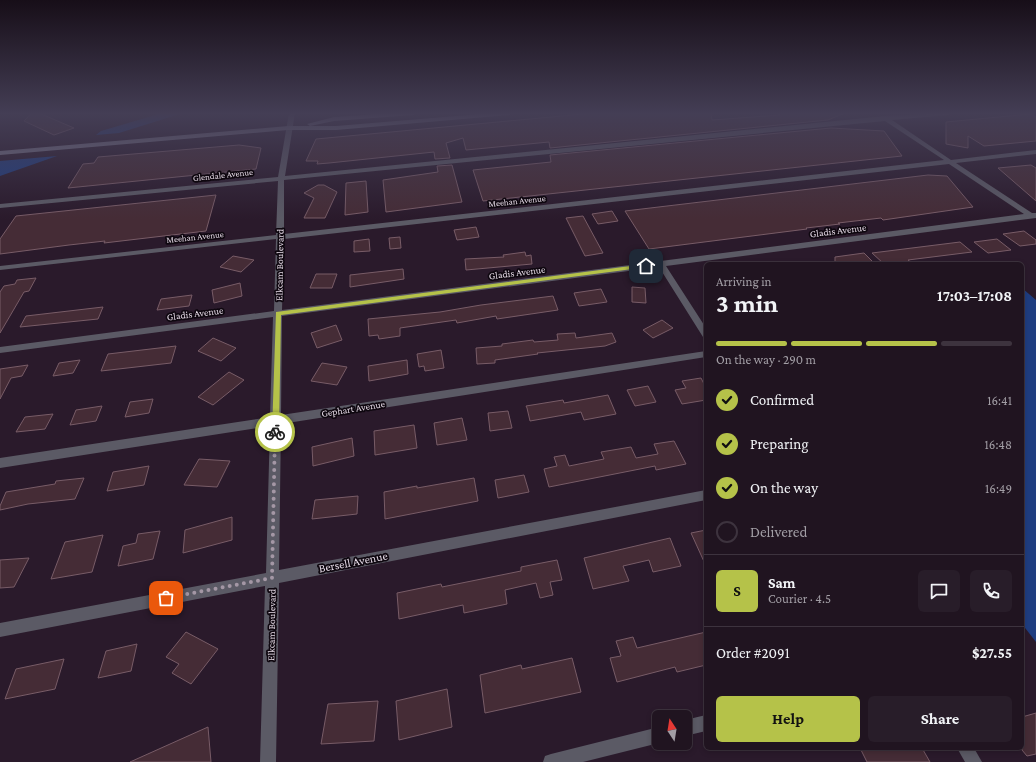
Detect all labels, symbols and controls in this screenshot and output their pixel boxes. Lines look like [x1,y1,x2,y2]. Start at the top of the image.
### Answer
street label: Glendale Avenue [193,167,254,183]
street label: Meehan Avenue [488,193,546,209]
street label: Gladis Avenue [809,222,867,239]
street label: Elkcam Boulevard [273,228,286,301]
street label: Meehan Avenue [166,229,224,245]
pin [629,249,663,283]
icon: home [635,255,657,277]
street label: Gladis Avenue [488,264,546,281]
text: Arriving in [716,274,772,289]
text: 17:03–17:08 [937,288,1012,304]
text: 3 min [716,289,778,318]
street label: Gladis Avenue [166,305,224,322]
text: On the way · 290 m [716,352,816,367]
icon: check [716,389,738,411]
text: Confirmed [750,392,814,408]
text: 16:41 [987,393,1012,408]
street label: Gephart Avenue [321,398,386,419]
courier [255,412,295,452]
icon: bike [264,421,286,443]
icon: check [716,433,738,455]
text: Preparing [750,436,809,452]
text: 16:48 [984,437,1012,452]
icon: check [716,477,738,499]
text: On the way [750,480,818,496]
text: 16:49 [985,481,1012,496]
text: Delivered [750,524,807,540]
street label: Bersell Avenue [317,548,389,576]
button: chat [918,570,960,612]
button: phone [970,570,1012,612]
text: Sam [768,575,796,591]
pin [149,581,183,615]
text: S [733,583,741,599]
icon: bag [155,587,177,609]
street label: Elkcam Boulevard [265,588,278,661]
text: Courier · 4.5 [768,591,831,606]
text: Order #2091 [716,645,790,661]
text: $27.55 [972,645,1012,661]
button: Help [716,696,860,742]
button: Share [868,696,1012,742]
north arrow [652,710,692,750]
map controls [652,710,692,750]

